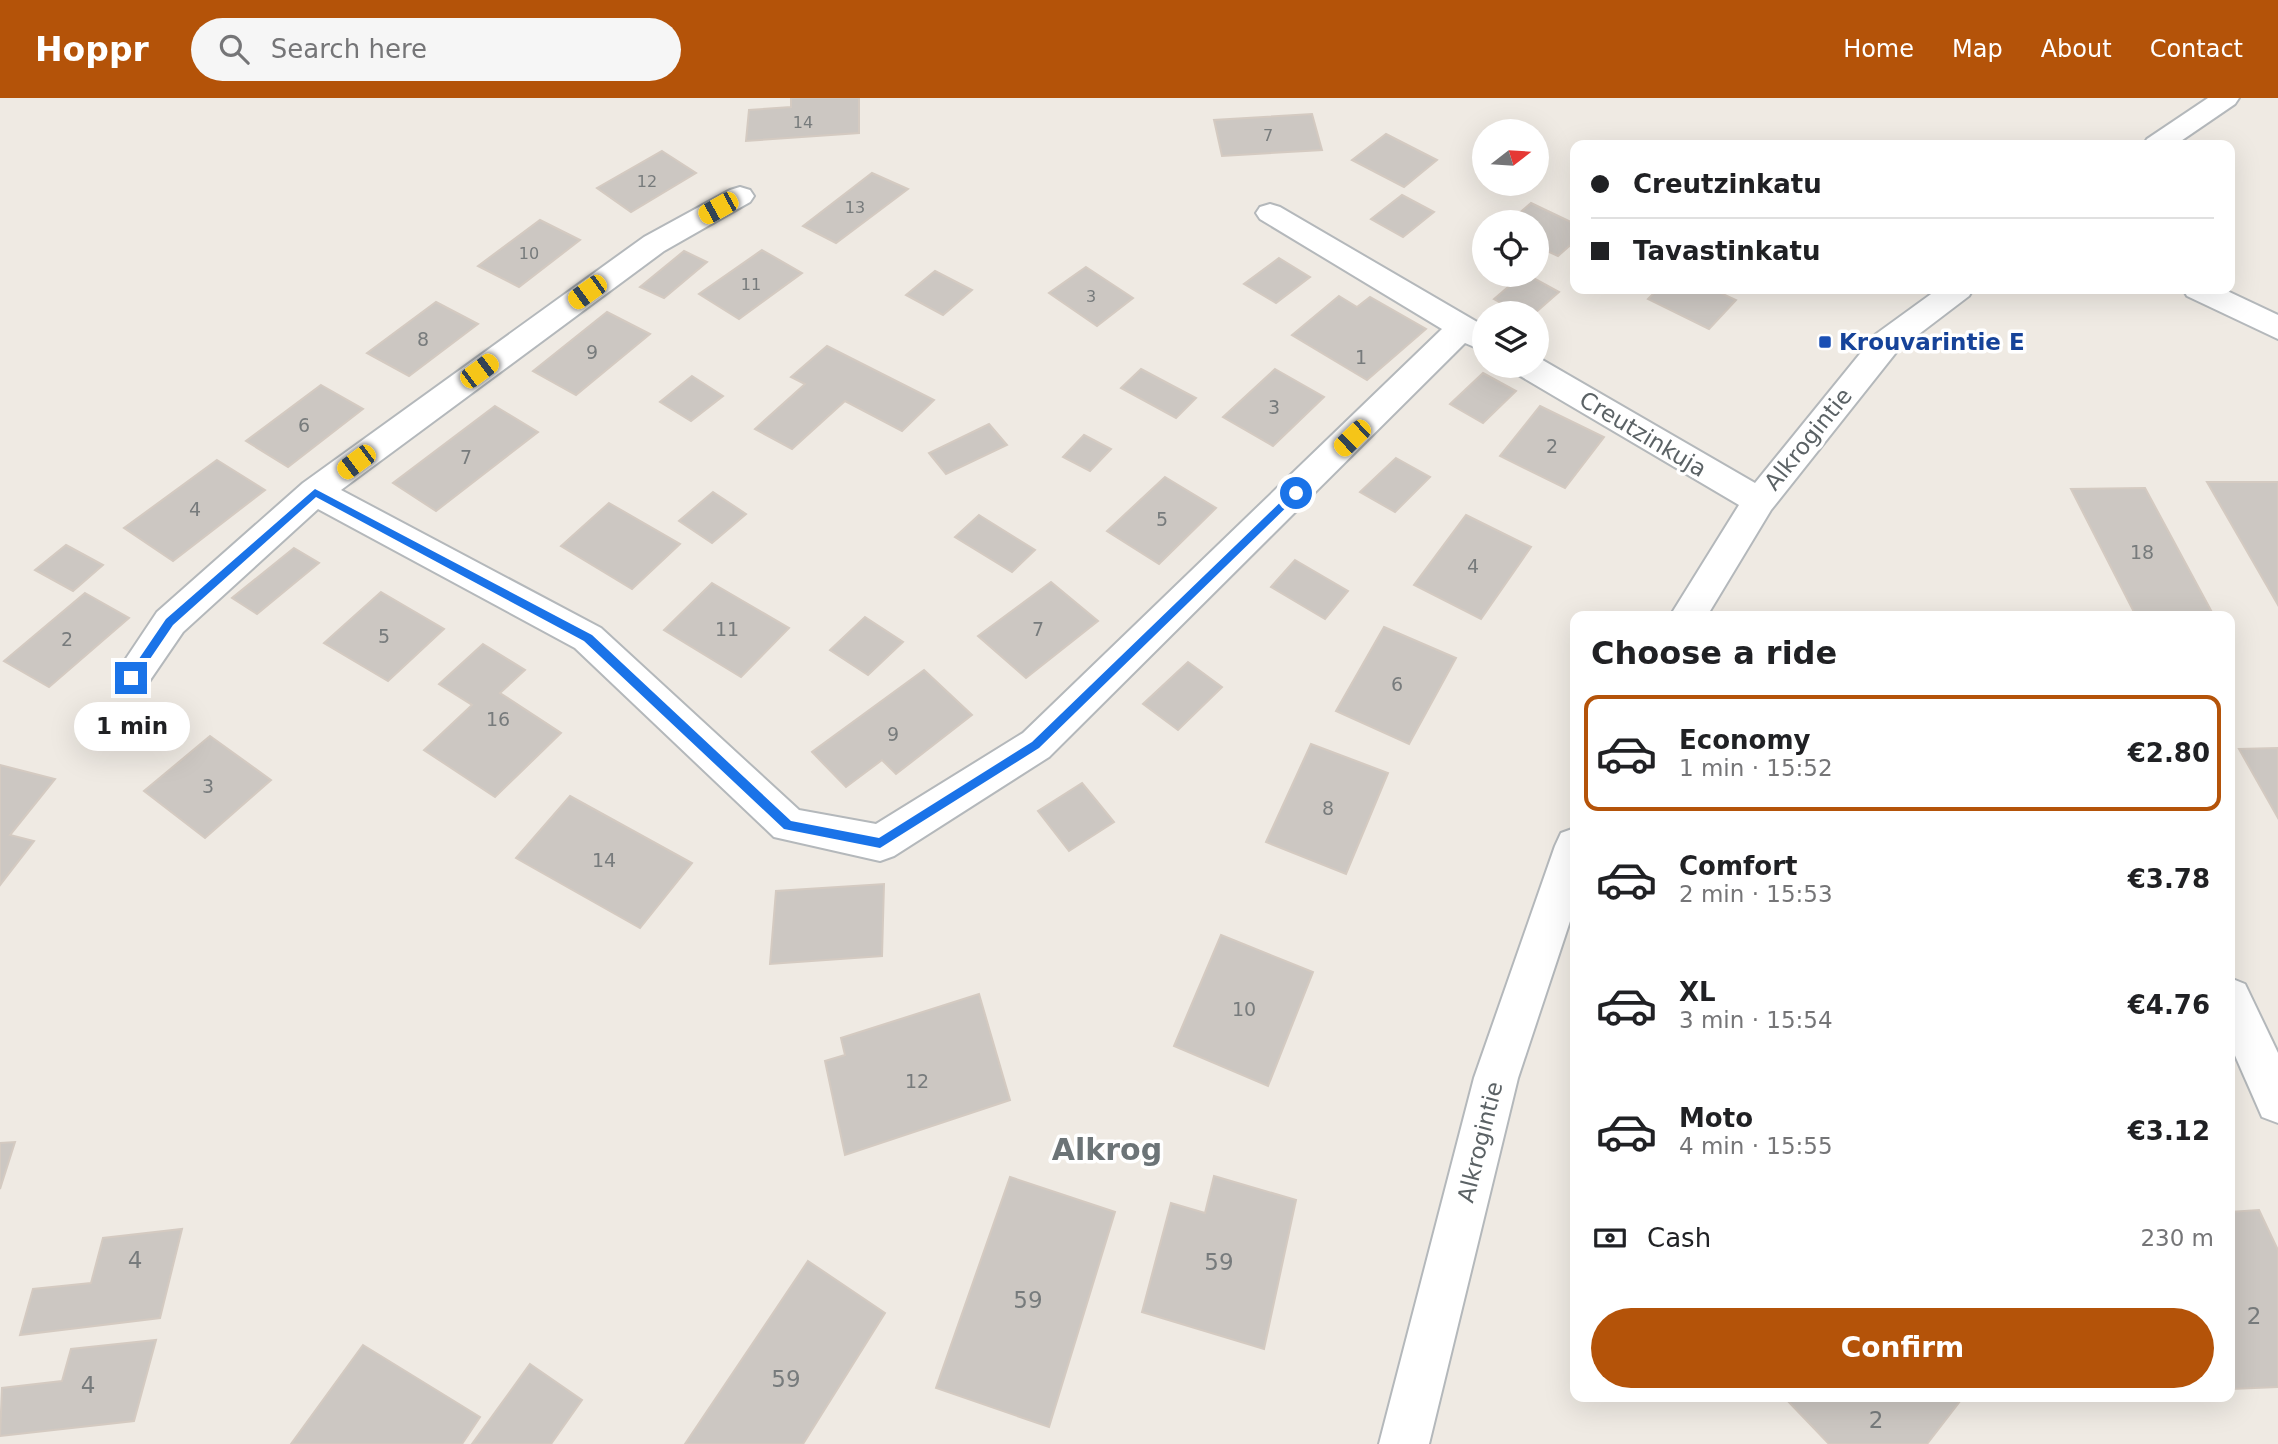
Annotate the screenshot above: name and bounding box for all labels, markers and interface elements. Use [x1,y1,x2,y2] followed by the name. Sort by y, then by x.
[191,18,681,81] search box
[35,30,149,69] text: Hoppr
[215,30,253,68] icon: search
[271,34,427,64] text: Search here
[1843,35,1914,63] text: Home
[1952,35,2003,63] text: Map
[2041,35,2112,63] text: About
[2150,35,2243,63] text: Contact
[793,113,813,132] house number: 14
[1472,119,1549,196] north arrow
[1472,119,1549,378] map controls
[1263,126,1273,145] house number: 7
[1633,169,1822,199] text: Creutzinkatu
[637,172,657,191] house number: 12
[695,189,742,227] car
[845,198,865,217] house number: 13
[1472,210,1549,287] button: locate
[1633,236,1821,266] text: Tavastinkatu
[519,244,539,263] house number: 10
[564,271,611,313] car
[741,275,761,294] house number: 11
[1086,287,1096,306] house number: 3
[1472,301,1549,378] button: layers
[417,328,429,350] house number: 8
[1839,329,2025,355] place label: Krouvarintie E
[1817,334,1833,350] marker: Krouvarintie E
[586,341,598,363] house number: 9
[1355,346,1367,368] house number: 1
[456,350,503,392] car
[1759,383,1857,495] street label: Alkrogintie
[1575,386,1711,482] street label: Creutzinkuja
[1268,396,1280,418] house number: 3
[298,414,310,436] house number: 6
[1330,416,1375,460] car
[1546,435,1558,457] house number: 2
[333,441,380,483] car
[460,446,472,468] house number: 7
[1280,477,1312,509] route start
[189,498,201,520] house number: 4
[1156,508,1168,530] house number: 5
[2130,541,2154,563] house number: 18
[1467,555,1479,577] house number: 4
[715,618,739,640] house number: 11
[1032,618,1044,640] house number: 7
[378,625,390,647] house number: 5
[61,628,73,650] house number: 2
[1591,634,1837,672] text: Choose a ride
[115,662,147,694] route end
[1391,673,1403,695] house number: 6
[73,702,189,752] callout: 1 min
[486,708,510,730] house number: 16
[96,713,168,739] text: 1 min
[1595,722,1658,785] icon: car
[887,723,899,745] house number: 9
[1679,725,1810,755] text: Economy
[2128,738,2210,768] text: €2.80
[1679,755,1833,781] text: 1 min · 15:52
[202,775,214,797] house number: 3
[1322,797,1334,819] house number: 8
[1595,848,1658,911] icon: car
[592,849,616,871] house number: 14
[1679,851,1797,881] text: Comfort
[2128,864,2210,894] text: €3.78
[1679,881,1833,907] text: 2 min · 15:53
[1595,974,1658,1037] icon: car
[1679,977,1716,1007] text: XL
[2128,990,2210,1020] text: €4.76
[1232,998,1256,1020] house number: 10
[1679,1007,1833,1033] text: 3 min · 15:54
[905,1070,929,1092] house number: 12
[1452,1079,1508,1205] street label: Alkrogintie
[1595,1100,1658,1163] icon: car
[1679,1103,1753,1133] text: Moto
[2128,1116,2210,1146] text: €3.12
[1052,1132,1162,1167] district label: Alkrog
[1679,1133,1833,1159] text: 4 min · 15:55
[1591,1219,1629,1257] icon: cash
[1647,1223,1711,1253] text: Cash
[2140,1225,2214,1251] text: 230 m
[128,1247,142,1273] house number: 4
[1204,1249,1234,1275] house number: 59
[1013,1287,1043,1313] house number: 59
[2247,1303,2261,1329] house number: 2
[1591,1308,2214,1388] button: Confirm
[771,1366,801,1392] house number: 59
[81,1372,95,1398] house number: 4
[1869,1407,1883,1433] house number: 2

